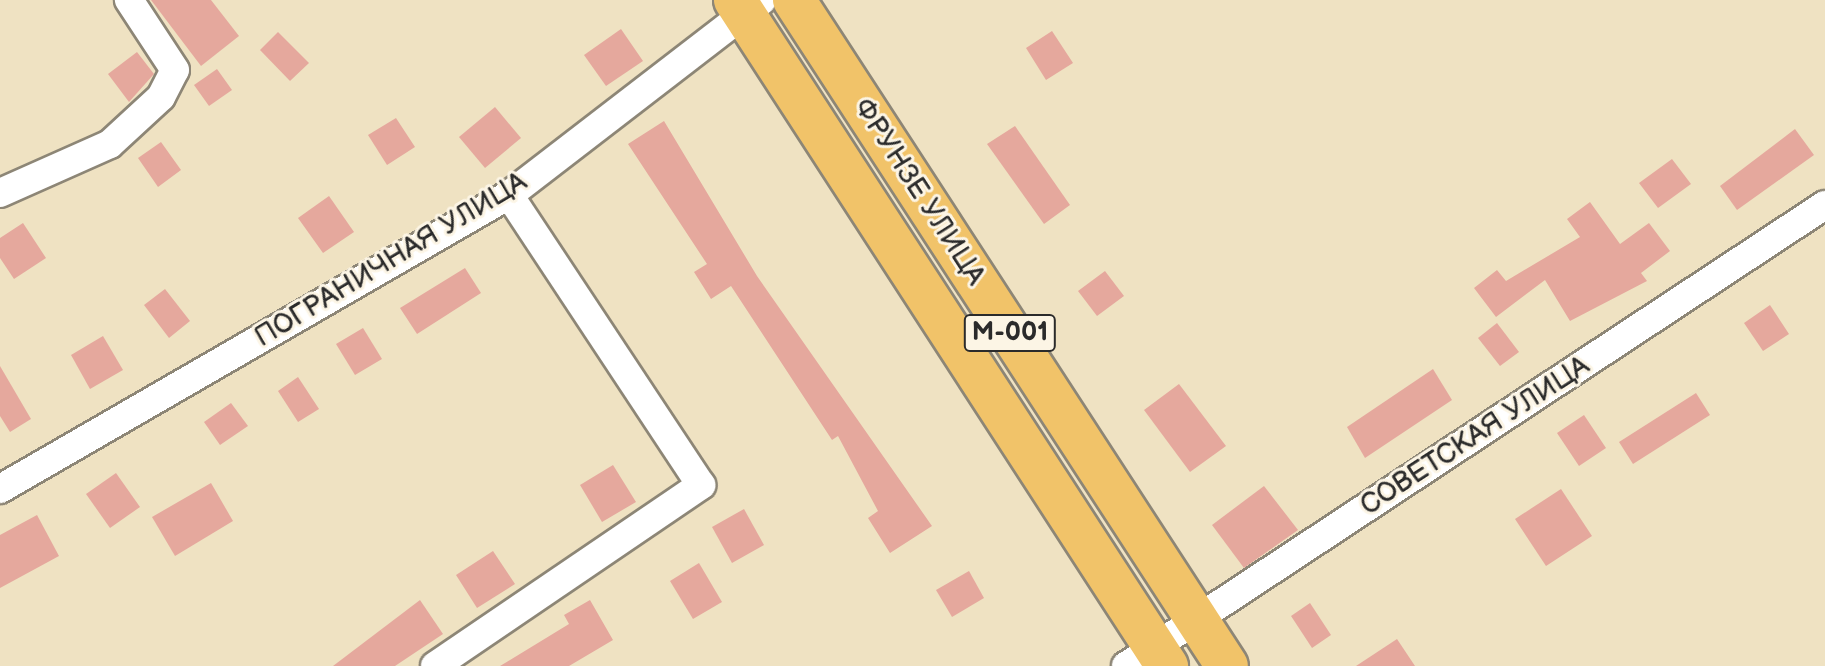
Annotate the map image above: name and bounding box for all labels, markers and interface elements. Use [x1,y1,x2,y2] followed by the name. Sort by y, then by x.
[846,92,992,292] street label: ФРУНЗЕ УЛИЦА
[249,165,533,355] street label: ПОГРАНИЧНАЯ УЛИЦА
[962,311,1058,355] road number: M-001
[1354,349,1596,523] street label: СОВЕТСКАЯ УЛИЦА

